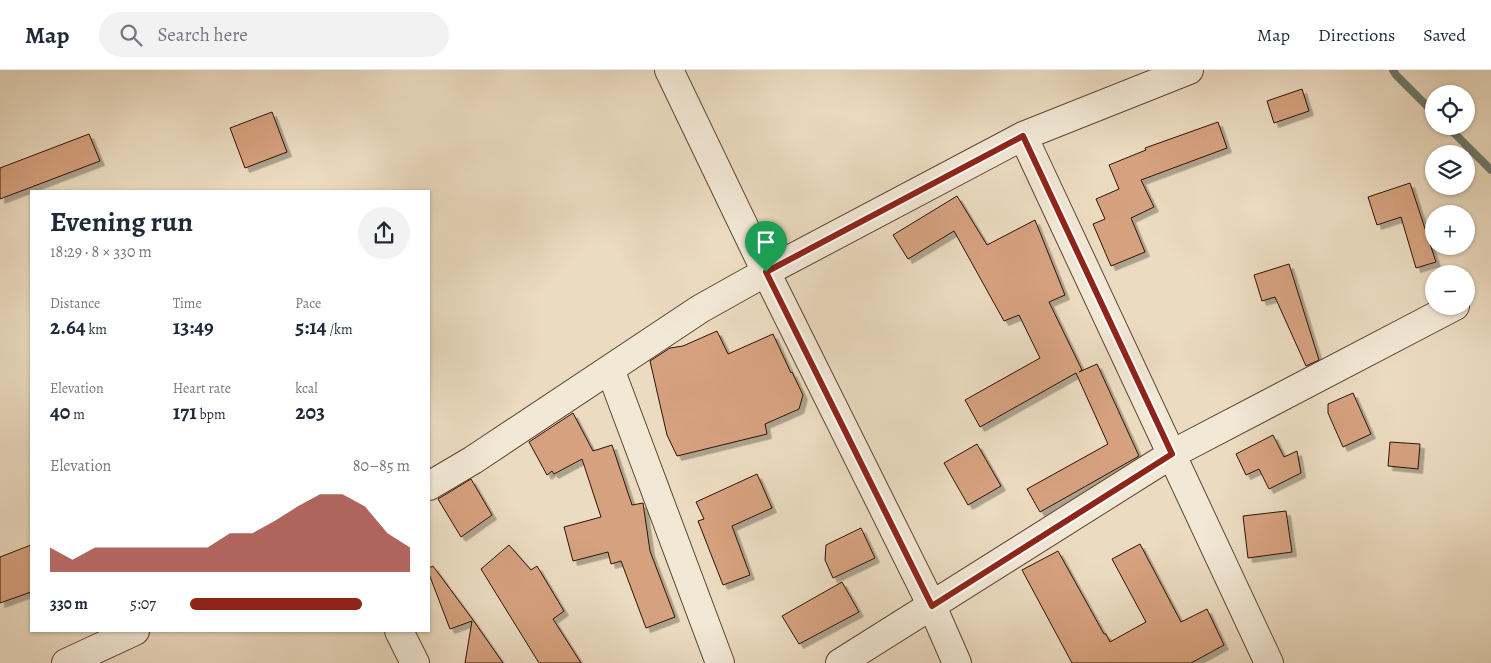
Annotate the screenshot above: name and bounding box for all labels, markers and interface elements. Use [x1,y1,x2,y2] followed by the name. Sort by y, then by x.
[99,12,449,57] search box
[25,19,69,51] text: Map
[117,21,145,49] icon: search
[157,22,248,48] text: Search here
[1257,23,1290,47] text: Map
[1318,23,1395,47] text: Directions
[1423,23,1466,47] text: Saved
[1425,85,1475,315] map controls
[1425,85,1475,135] button: locate
[1425,145,1475,195] button: layers
[50,203,193,241] text: Evening run
[1425,205,1475,255] button: +
[358,207,410,259] button: share
[745,221,787,272] pin
[752,228,780,256] icon: arrive
[50,241,152,263] text: 18:29 · 8 × 330 m
[1425,265,1475,315] button: −
[50,294,100,313] text: Distance
[173,294,202,313] text: Time
[295,294,321,313] text: Pace
[50,313,86,341] text: 2.64
[173,313,214,341] text: 13:49
[295,313,327,341] text: 5:14
[86,320,107,339] text: km
[327,320,353,339] text: /km
[50,379,104,398] text: Elevation
[173,379,231,398] text: Heart rate
[295,379,318,398] text: kcal
[50,398,70,426] text: 40
[173,398,197,426] text: 171
[295,398,325,426] text: 203
[70,405,85,424] text: m
[197,405,226,424] text: bpm
[50,455,111,477] text: Elevation
[353,455,410,477] text: 80–85 m
[50,593,88,615] text: 330 m
[130,593,156,615] text: 5:07

